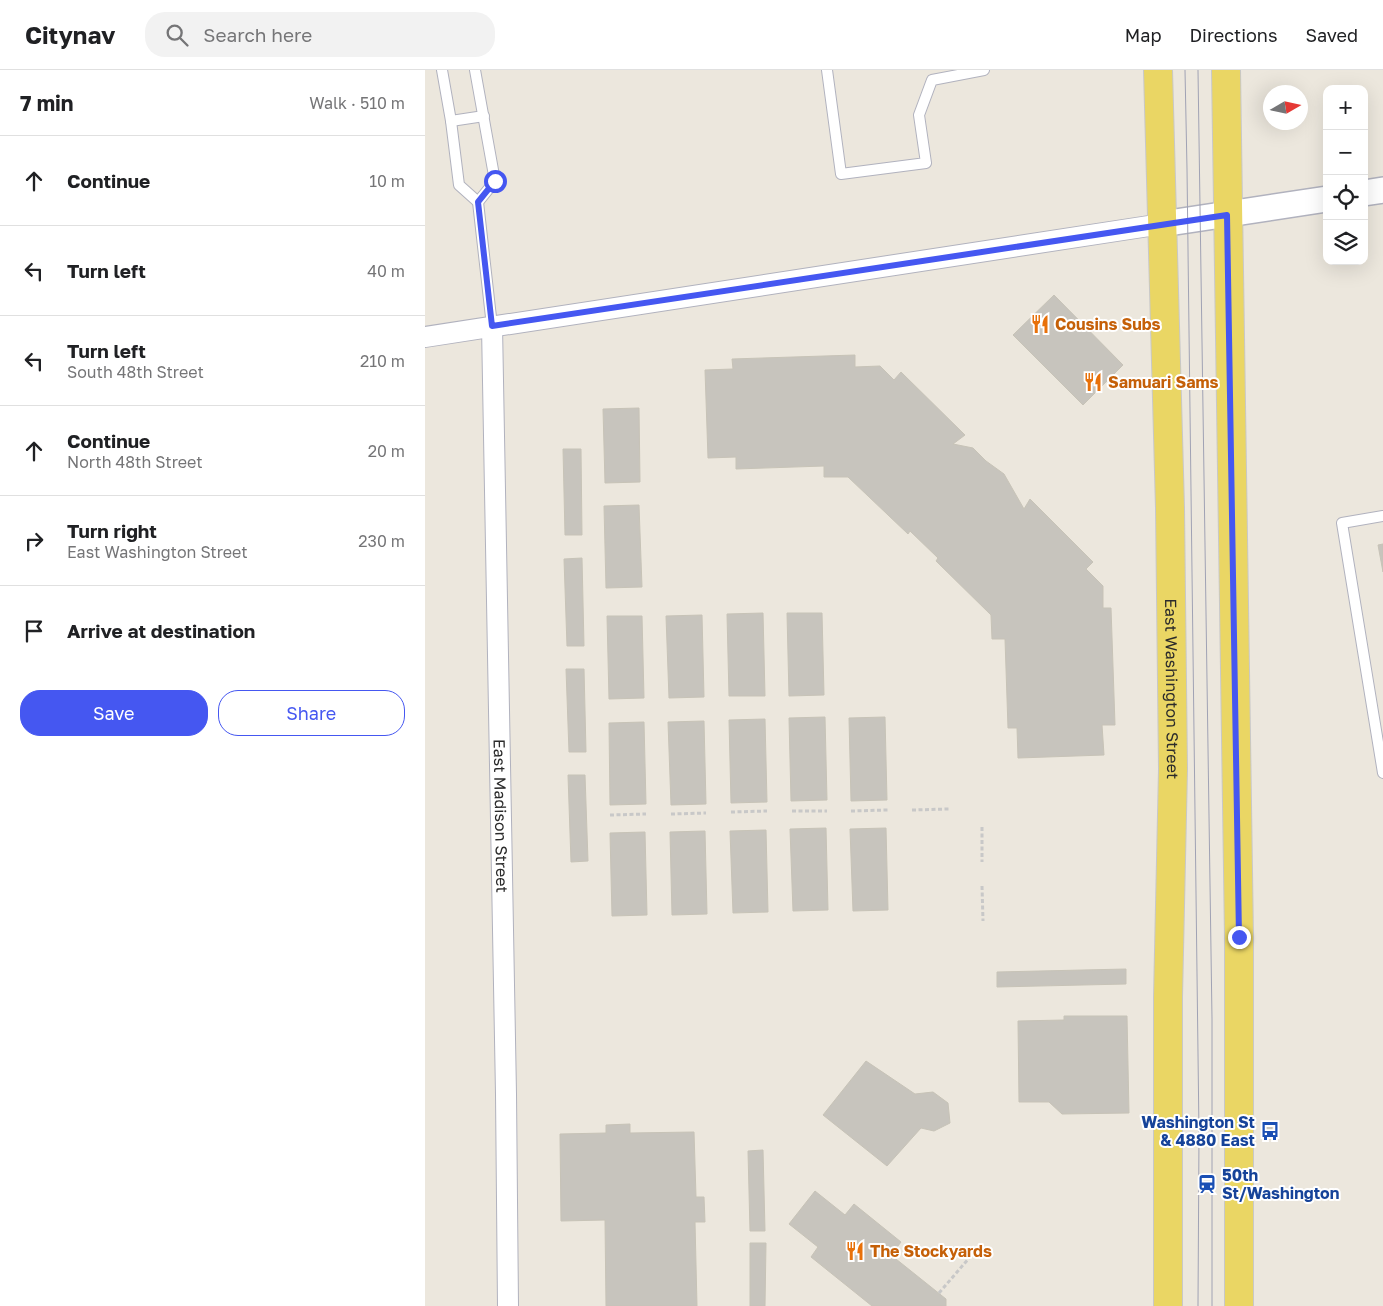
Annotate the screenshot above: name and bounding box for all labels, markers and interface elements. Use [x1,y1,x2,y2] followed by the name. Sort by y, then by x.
[145,12,495,57] search box
[25,20,115,49] text: Citynav
[163,21,191,49] icon: search
[203,23,312,46] text: Search here
[1125,24,1161,46] text: Map
[1189,24,1277,46] text: Directions
[1305,24,1358,46] text: Saved
[1263,85,1308,130] north arrow
[1323,85,1368,265] map controls
[1323,85,1368,130] button: +
[20,90,74,116] text: 7 min
[309,93,405,113] text: Walk · 510 m
[1323,130,1368,175] button: −
[20,167,48,195] icon: ahead
[67,169,150,192] text: Continue
[484,170,507,193] route start
[369,171,405,191] text: 10 m
[1323,175,1368,220] button: locate
[1323,220,1368,265] button: layers
[20,257,48,285] icon: left
[67,259,146,282] text: Turn left
[367,261,405,281] text: 40 m
[1029,313,1051,335] restaurant icon: Cousins Subs
[1055,314,1161,334] place label: Cousins Subs
[67,339,146,362] text: Turn left
[20,347,48,375] icon: left
[360,351,405,371] text: 210 m
[67,362,204,382] text: South 48th Street
[1082,371,1104,393] restaurant icon: Samuari Sams
[1108,372,1218,392] place label: Samuari Sams
[67,429,150,452] text: Continue
[20,437,48,465] icon: ahead
[368,441,405,461] text: 20 m
[67,452,203,472] text: North 48th Street
[67,519,157,542] text: Turn right
[20,527,48,555] icon: right
[358,531,405,551] text: 230 m
[67,542,248,562] text: East Washington Street
[1161,598,1183,779] street label: East Washington Street
[20,617,48,645] icon: arrive
[67,619,255,642] text: Arrive at destination
[20,690,208,736] button: Save
[218,690,405,736] button: Share
[490,739,512,893] street label: East Madison Street
[1228,926,1251,949] route end
[1141,1112,1255,1150] place label: Washington St & 4880 East
[1259,1120,1281,1142] bus stop icon: Washington St & 4880 East
[1222,1165,1339,1203] place label: 50th St/Washington
[1196,1173,1218,1195] station icon: 50th St/Washington
[844,1240,866,1262] restaurant icon: The Stockyards
[870,1241,992,1261] place label: The Stockyards

